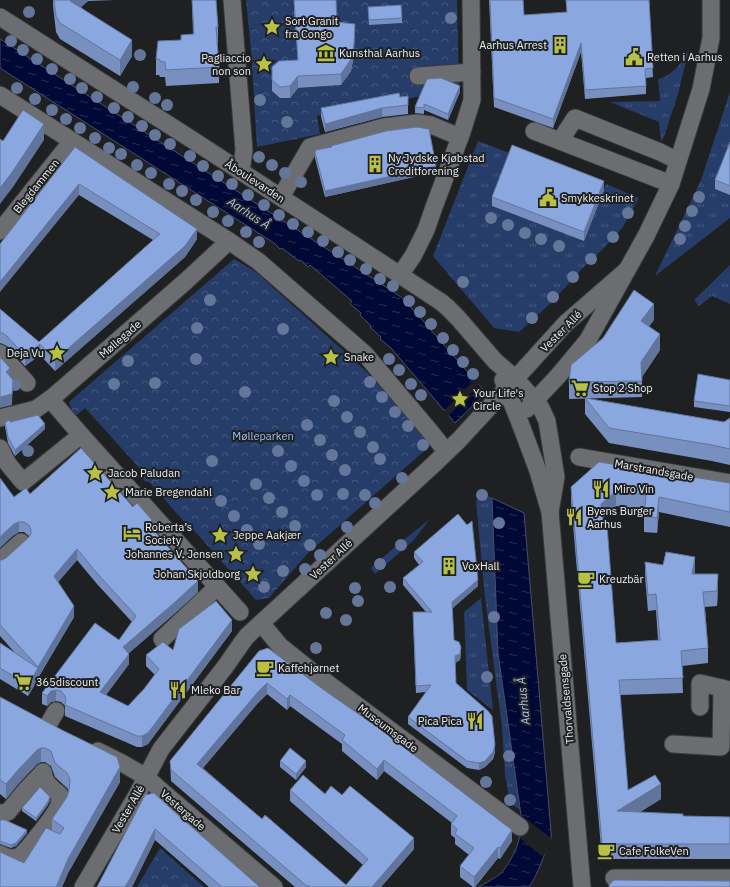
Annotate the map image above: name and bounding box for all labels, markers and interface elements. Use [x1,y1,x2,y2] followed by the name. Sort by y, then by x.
[285,14,339,41] place label: Sort Granit fra Congo
[262,17,282,37] place icon: Sort Granit fra Congo
[550,35,570,55] building icon: Aarhus Arrest
[479,38,547,52] place label: Aarhus Arrest
[316,43,336,63] museum icon: Kunsthal Aarhus
[339,46,420,60] place label: Kunsthal Aarhus
[624,47,644,67] public building icon: Retten i Aarhus
[647,50,723,64] place label: Retten i Aarhus
[201,51,251,78] place label: Pagliaccio non son
[254,54,274,74] place icon: Pagliaccio non son
[388,151,485,178] place label: Ny Jydske Kjøbstad Creditforening
[365,154,385,174] building icon: Ny Jydske Kjøbstad Creditforening
[10,156,62,216] street label: Blegdammen
[222,156,288,206] street label: Åboulevarden
[538,188,558,208] public building icon: Smykkeskrinet
[561,191,634,205] place label: Smykkeskrinet
[224,193,273,232] water label: Aarhus Å
[537,307,585,355] street label: Vester Allé
[96,317,144,361] street label: Møllegade
[47,343,67,363] place icon: Deja Vu
[7,346,44,360] place label: Deja Vu
[321,347,341,367] place icon: Snake
[344,350,374,364] place label: Snake
[570,378,590,398] supermarket icon: Stop 2 Shop
[593,381,653,395] place label: Stop 2 Shop
[473,386,524,413] place label: Your Life's Circle
[450,389,470,409] place icon: Your Life's Circle
[232,429,294,443] park label: Mølleparken
[613,456,695,484] street label: Marstrandsgade
[85,463,105,483] place icon: Jacob Paludan
[108,466,180,480] place label: Jacob Paludan
[591,479,611,499] restaurant icon: Miro Vin
[102,482,122,502] place icon: Marie Bregendahl
[614,482,654,496] place label: Miro Vin
[125,485,212,499] place label: Marie Bregendahl
[587,504,653,531] place label: Byens Burger Aarhus
[564,507,584,527] restaurant icon: Byens Burger Aarhus
[145,520,192,547] place label: Roberta’s Society
[122,523,142,543] hotel icon: Roberta’s Society
[210,525,230,545] place icon: Jeppe Aakjær
[233,528,301,542] place label: Jeppe Aakjær
[307,536,355,582] street label: Vester Allé
[226,544,246,564] place icon: Johannes V. Jensen
[125,547,223,561] place label: Johannes V. Jensen
[439,556,459,576] building icon: VoxHall
[462,559,500,573] place label: VoxHall
[243,564,263,584] place icon: Johan Skjoldborg
[155,567,240,581] place label: Johan Skjoldborg
[576,569,596,589] cafe icon: Kreuzbär
[599,572,644,586] place label: Kreuzbär
[555,653,577,745] street label: Thorvaldsensgade
[255,658,275,678] cafe icon: Kaffehjørnet
[278,661,339,675] place label: Kaffehjørnet
[13,672,33,692] supermarket icon: 365discount
[36,675,98,689] place label: 365discount
[513,676,533,727] water label: Aarhus Å
[168,680,188,700] restaurant icon: Mleko Bar
[191,683,240,697] place label: Mleko Bar
[355,701,421,755] street label: Museumsgade
[465,711,485,731] restaurant icon: Pica Pica
[418,714,462,728] place label: Pica Pica
[109,782,147,836] street label: Vester Allé
[157,787,209,833] street label: Vestergade
[596,841,616,861] cafe icon: Cafe FolkeVen
[619,844,689,858] place label: Cafe FolkeVen

